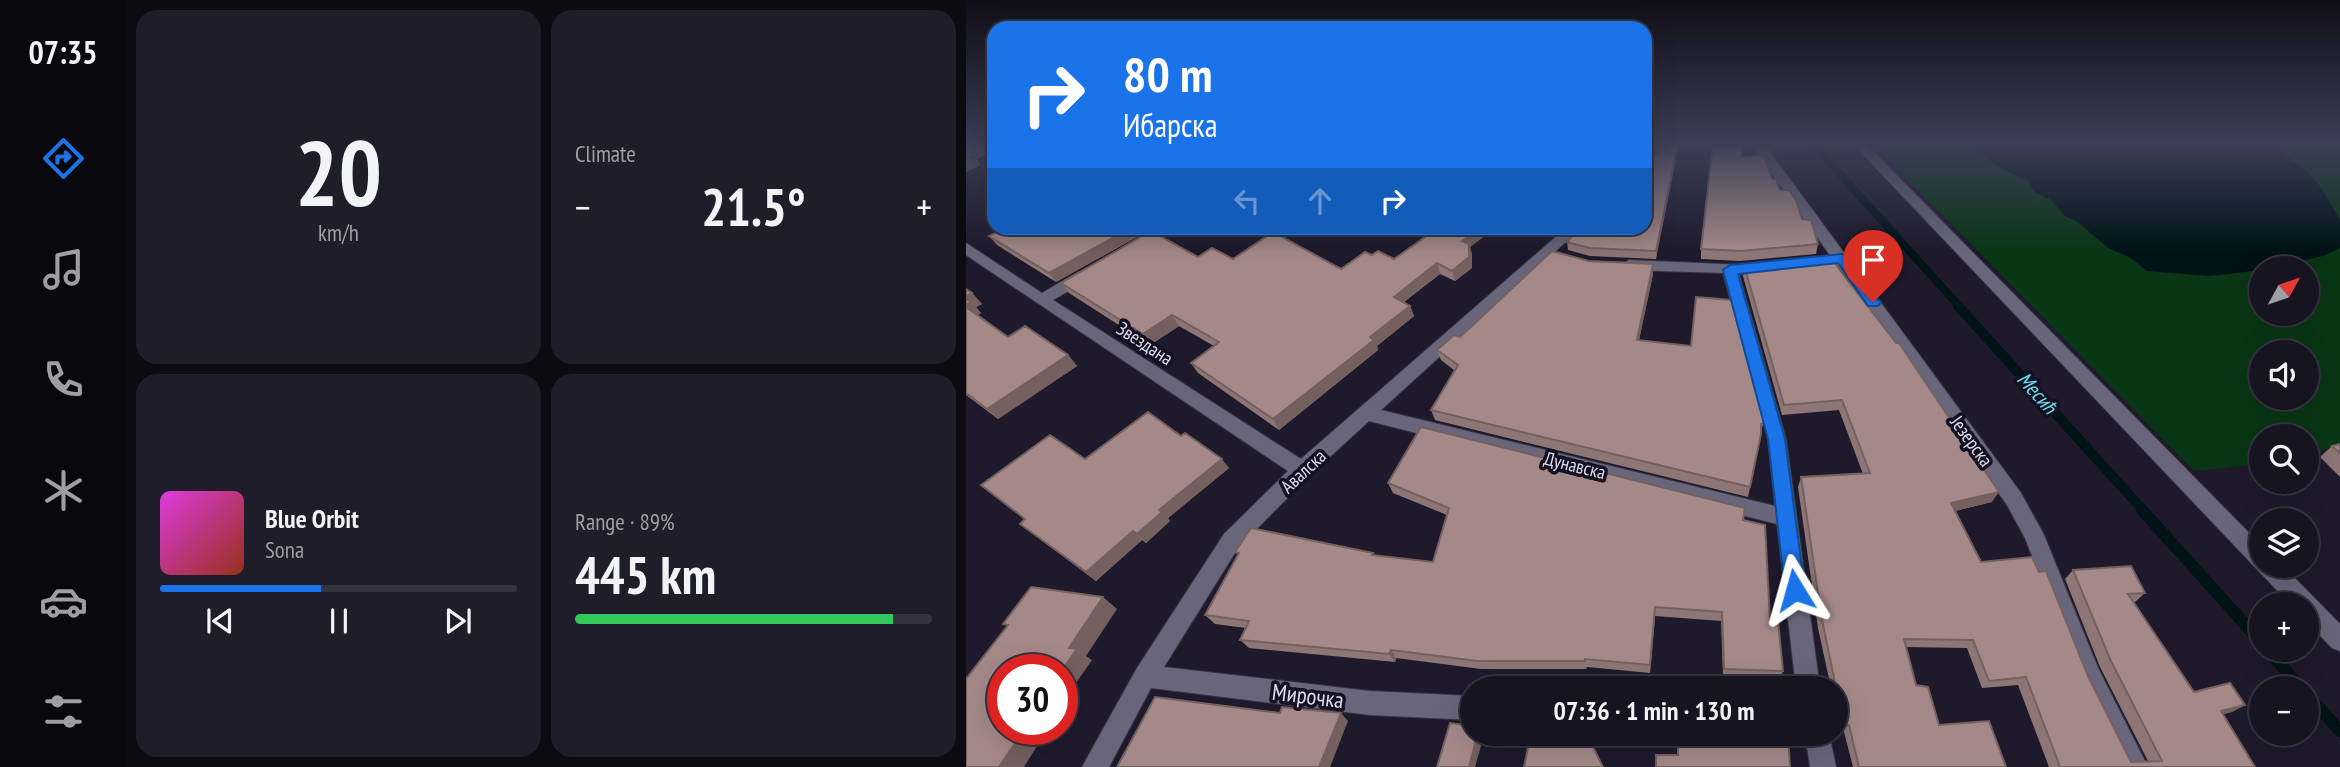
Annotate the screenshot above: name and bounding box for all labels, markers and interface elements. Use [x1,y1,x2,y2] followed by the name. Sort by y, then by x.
[28,31,98,73] text: 07:35
[1123,42,1212,106] text: 80 m
[1008,49,1099,140] icon: right
[1123,104,1218,146] text: Ибарска
[295,113,382,231] text: 20
[39,134,88,183] icon: directions
[575,139,636,168] text: Climate
[701,173,806,240] text: 21.5°
[575,182,591,231] text: −
[916,182,932,231] text: +
[1228,182,1266,220] icon: left
[1301,182,1339,220] icon: ahead
[1374,182,1412,220] icon: right
[318,218,359,247] text: km/h
[1843,230,1903,302] pin
[1854,241,1892,279] icon: arrive
[39,245,88,294] icon: music
[2249,256,2319,326] north arrow
[2249,256,2319,746] map controls
[1112,316,1178,370] street label: Звездана
[2249,340,2319,410] button: sound
[39,355,88,404] icon: phone
[2011,366,2064,420] water label: Месић
[1945,410,1998,471] street label: Језерска
[2249,424,2319,494] button: search
[1275,444,1331,498] street label: Авалска
[1542,446,1608,484] street label: Дунавска
[39,466,88,515] icon: climate
[265,502,359,535] text: Blue Orbit
[575,507,675,536] text: Range · 89%
[2249,508,2319,578] button: layers
[265,535,304,564] text: Sona
[575,541,716,608] text: 445 km
[1758,553,1832,627] position arrow
[39,577,88,626] icon: car
[2249,592,2319,662] button: +
[201,602,239,640] icon: previous
[320,602,358,640] icon: pause
[439,602,477,640] icon: next
[987,654,1078,745] speed limit sign: 30
[2249,676,2319,746] button: −
[1271,677,1346,714] street label: Мирочка
[39,687,88,736] icon: filters
[1554,694,1754,727] text: 07:36 · 1 min · 130 m

